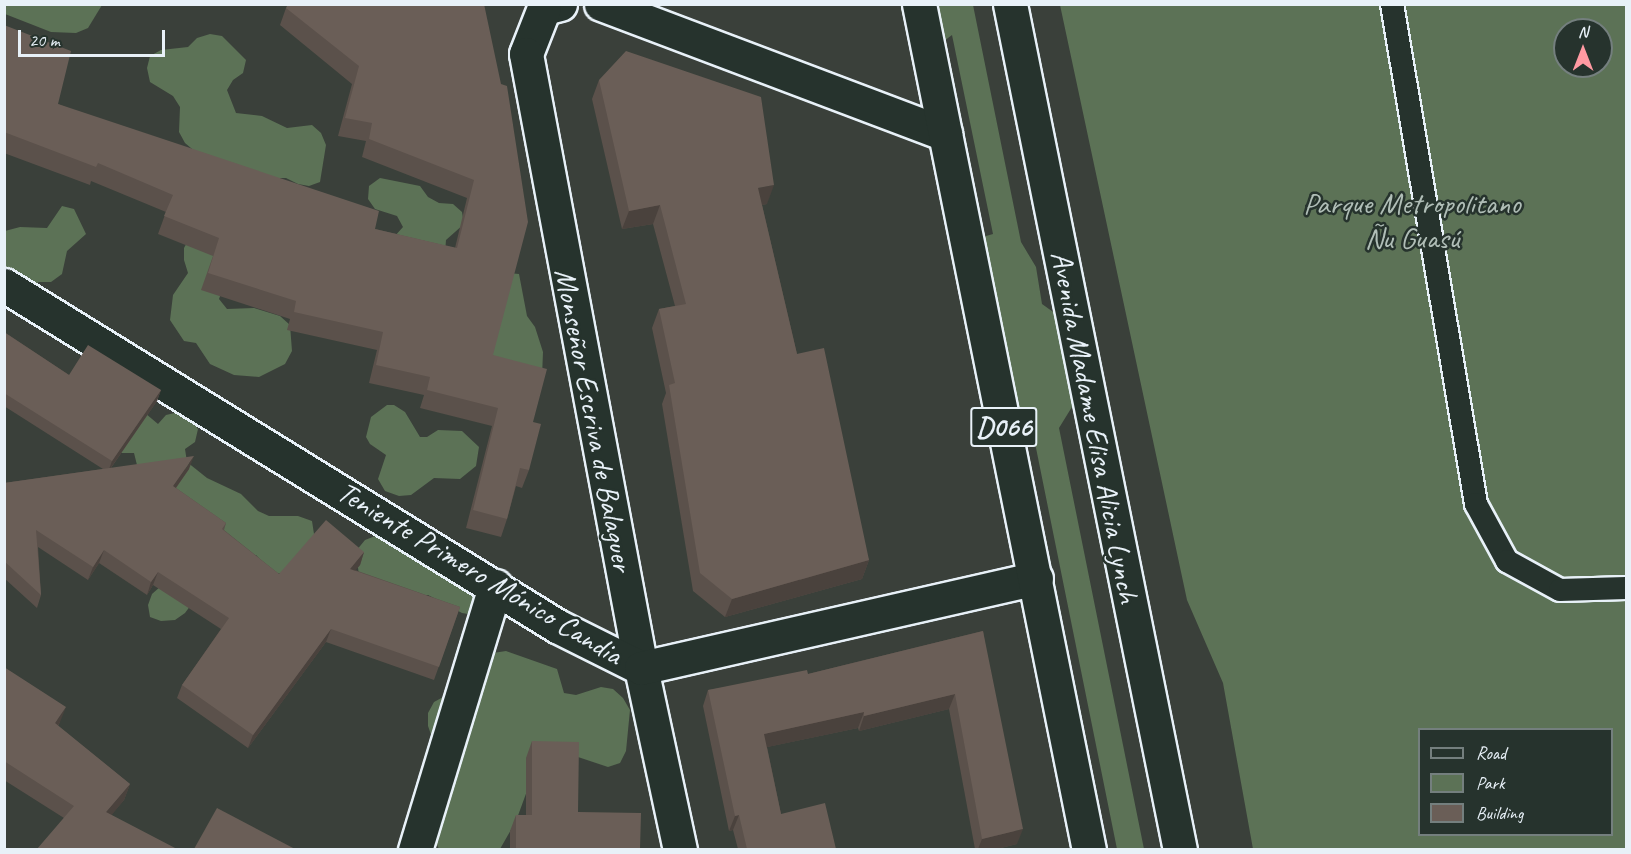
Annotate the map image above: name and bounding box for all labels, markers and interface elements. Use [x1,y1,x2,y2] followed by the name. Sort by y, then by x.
[21,18,168,56] scale bar
[1553,18,1613,78] north arrow
[1578,22,1588,42] text: N
[29,29,60,51] text: 20 m
[1303,185,1521,256] park label: Parque Metropolitano Ñu Guasú
[1043,248,1147,606] street label: Avenida Madame Elisa Alicia Lynch
[547,266,641,574] street label: Monseñor Escriva de Balaguer
[970,402,1038,452] road number: D066
[330,473,630,673] street label: Teniente Primero Mónico Candia
[1418,728,1613,836] legend
[1476,742,1506,764] text: Road
[1476,772,1505,794] text: Park
[1476,802,1523,824] text: Building

